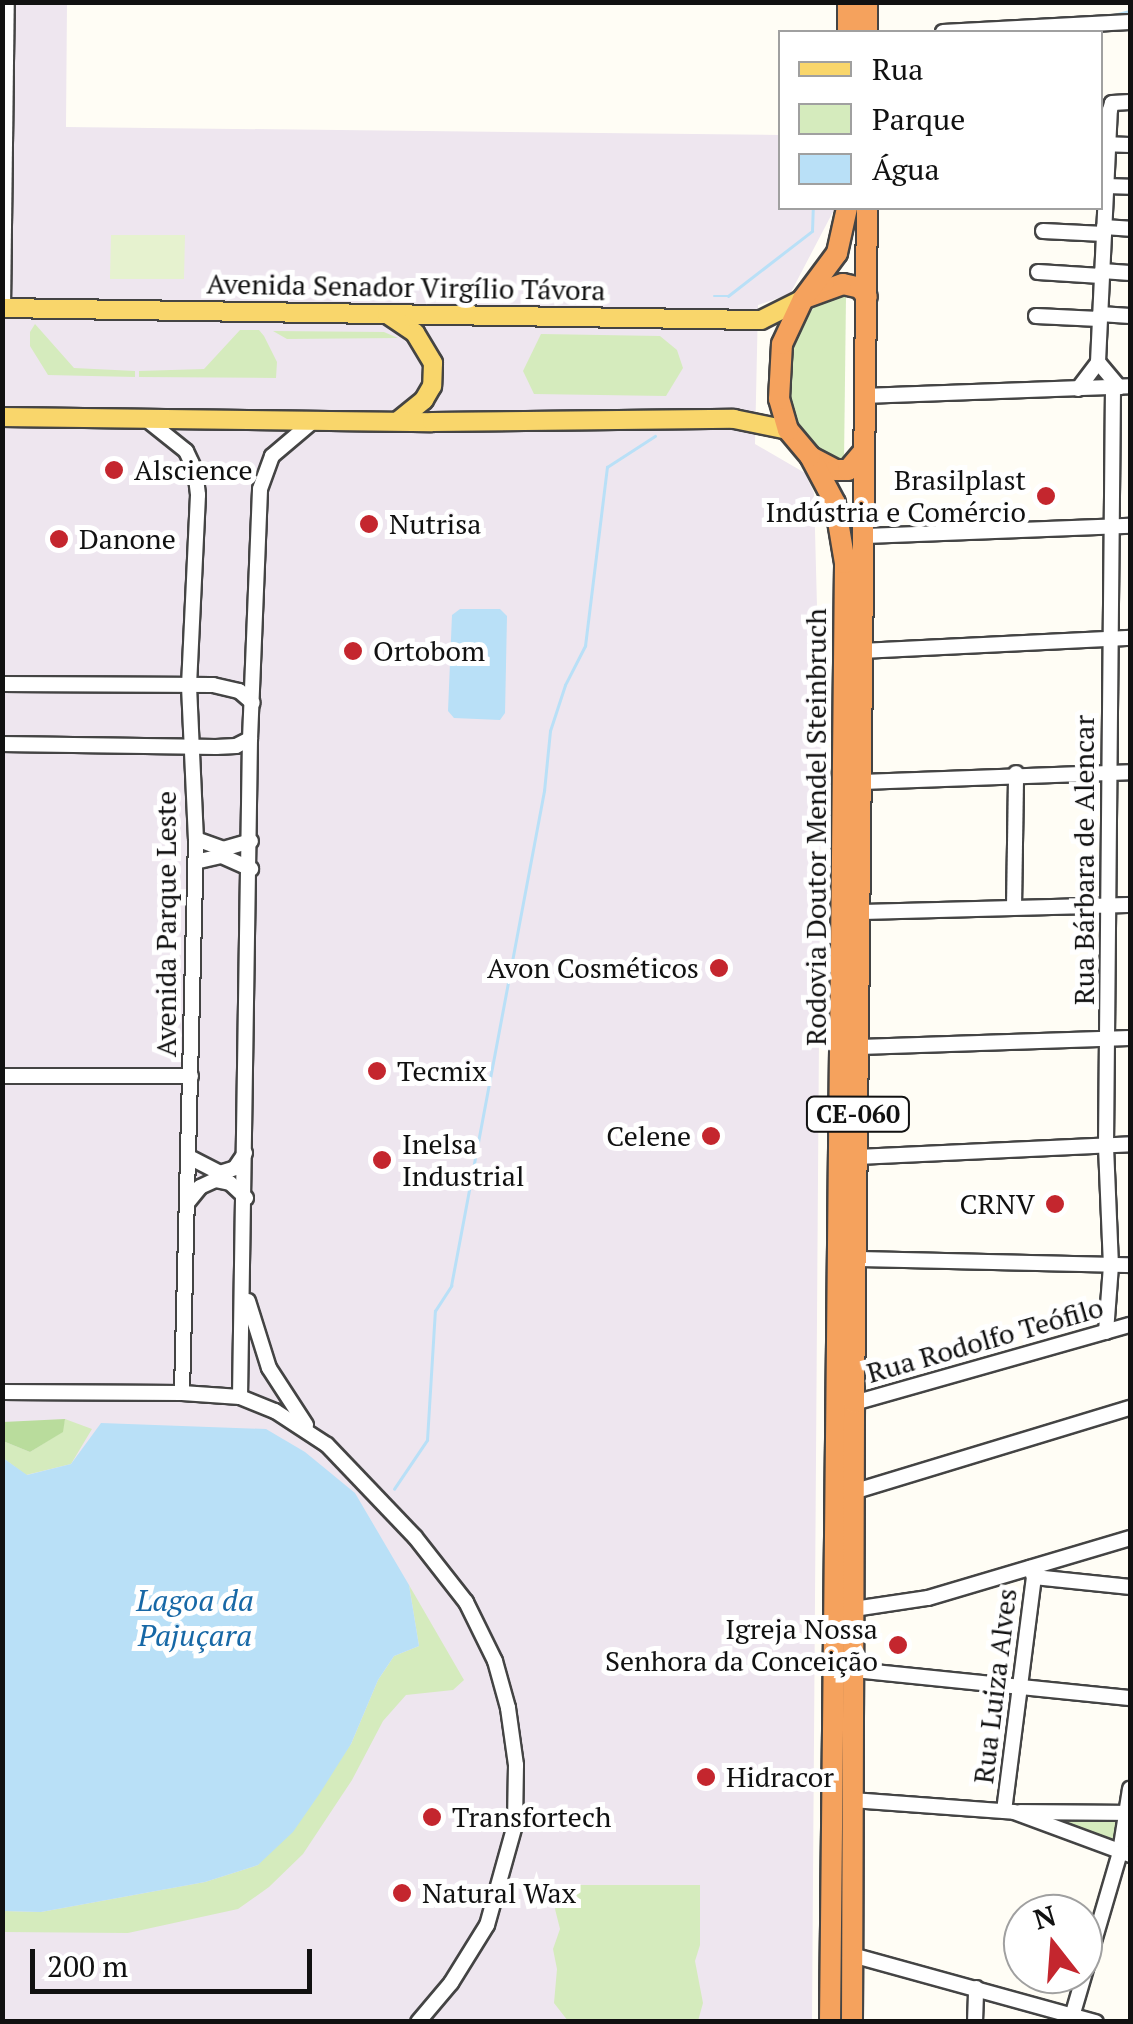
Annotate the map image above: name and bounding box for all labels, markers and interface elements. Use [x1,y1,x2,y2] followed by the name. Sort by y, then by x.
[778,30,1103,210] legend
[872,49,923,89] text: Rua
[872,99,965,139] text: Parque
[872,149,940,189] text: Água
[206,267,606,307] street label: Avenida Senador Virgílio Távora
[134,453,252,487] place label: Alscience
[103,459,125,481] marker: Alscience
[766,463,1026,529] place label: Brasilplast Indústria e Comércio
[1035,485,1057,507] marker: Brasilplast Indústria e Comércio
[389,507,481,541] place label: Nutrisa
[358,513,380,535] marker: Nutrisa
[79,522,176,556] place label: Danone
[48,528,70,550] marker: Danone
[799,608,833,1046] street label: Rodovia Doutor Mendel Steinbruch
[373,634,485,668] place label: Ortobom
[342,640,364,662] marker: Ortobom
[1067,715,1101,1005] street label: Rua Bárbara de Alencar
[149,791,183,1057] street label: Avenida Parque Leste
[487,951,699,985] place label: Avon Cosméticos
[708,957,730,979] marker: Avon Cosméticos
[397,1054,487,1088] place label: Tecmix
[366,1060,388,1082] marker: Tecmix
[806,1094,910,1134] road number: CE-060
[606,1119,691,1153] place label: Celene
[700,1125,722,1147] marker: Celene
[402,1127,524,1193] place label: Inelsa Industrial
[371,1149,393,1171] marker: Inelsa Industrial
[959,1187,1035,1221] place label: CRNV
[1044,1193,1066,1215] marker: CRNV
[863,1290,1107,1390] street label: Rua Rodolfo Teófilo
[136,1582,254,1652] water label: Lagoa da Pajuçara
[966,1586,1024,1786] street label: Rua Luiza Alves
[605,1612,878,1678] place label: Igreja Nossa Senhora da Conceição
[887,1634,909,1656] marker: Igreja Nossa Senhora da Conceição
[726,1760,834,1794] place label: Hidracor
[695,1766,717,1788] marker: Hidracor
[452,1800,611,1834] place label: Transfortech
[421,1806,443,1828] marker: Transfortech
[422,1876,576,1910] place label: Natural Wax
[391,1882,413,1904] marker: Natural Wax
[1003,1894,1103,1994] north arrow
[1029,1896,1060,1938] text: N
[35,1929,318,1991] scale bar
[47,1946,128,1986] text: 200 m

